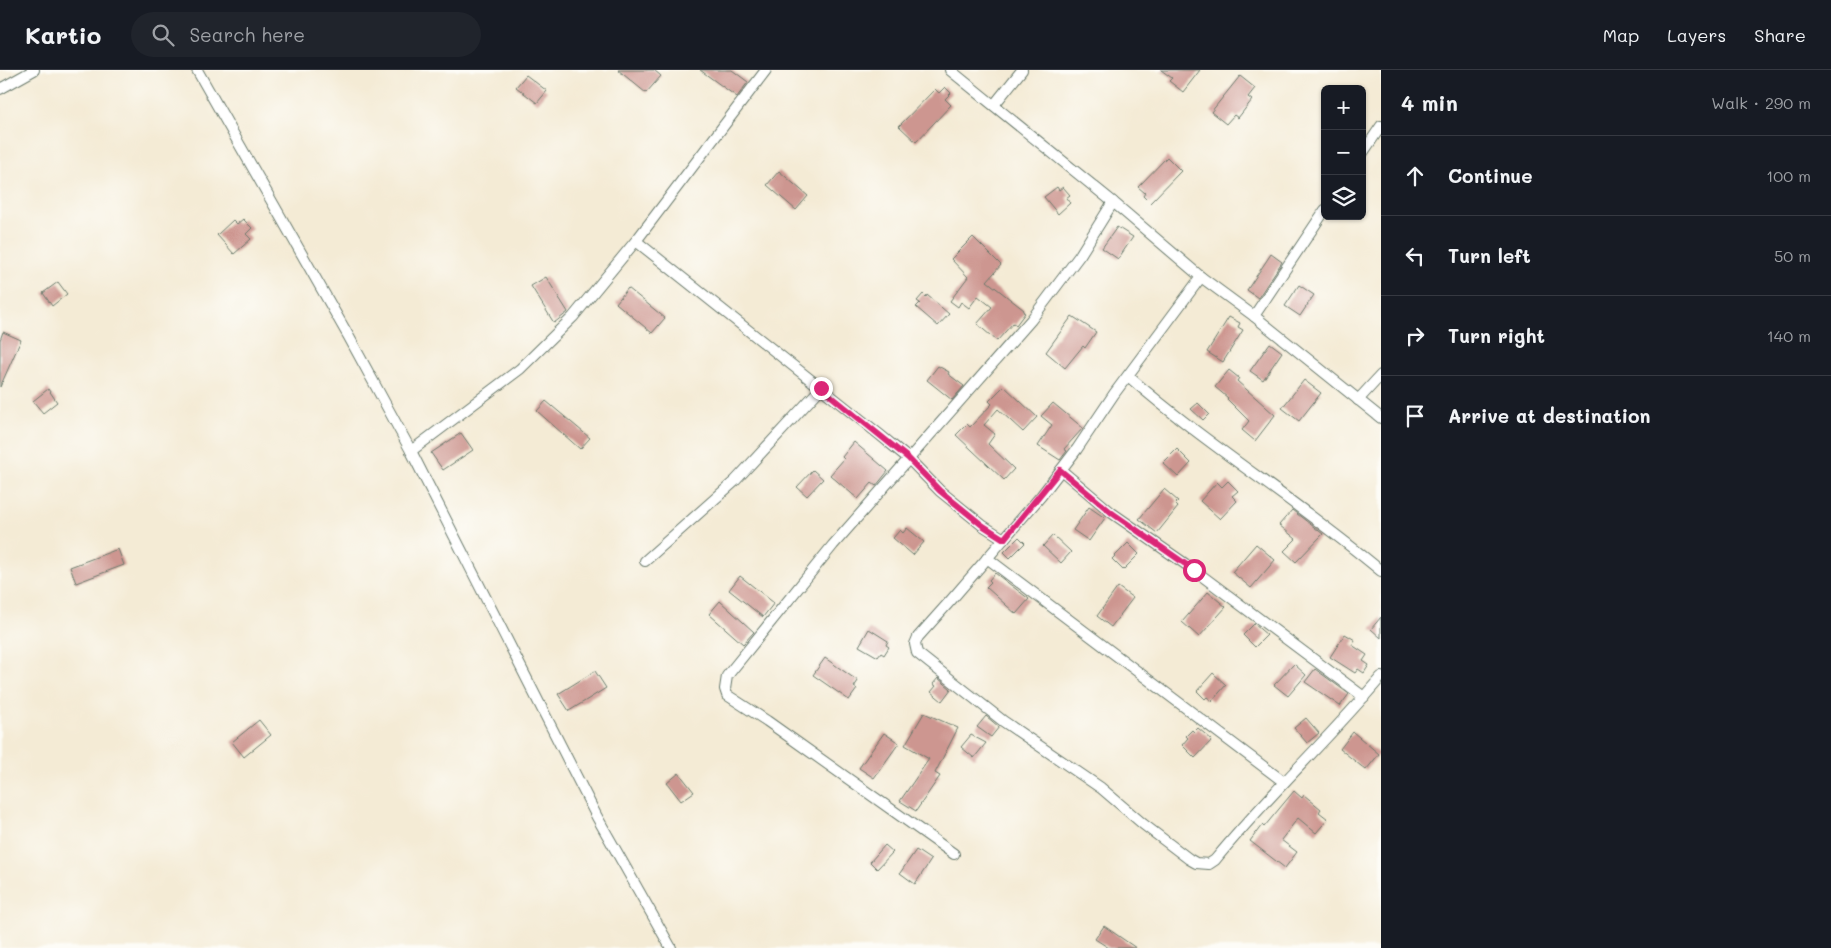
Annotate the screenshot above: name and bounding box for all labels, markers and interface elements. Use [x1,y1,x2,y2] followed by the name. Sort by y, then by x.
[131,12,481,57] search box
[25,19,101,50] text: Kartio
[149,21,177,49] icon: search
[189,22,305,47] text: Search here
[1603,23,1639,47] text: Map
[1667,23,1726,47] text: Layers
[1754,23,1806,47] text: Share
[1321,85,1366,220] map controls
[1321,85,1366,130] button: +
[1401,89,1458,116] text: 4 min
[1711,92,1811,113] text: Walk · 290 m
[1321,130,1366,175] button: −
[1401,162,1429,190] icon: ahead
[1448,163,1533,188] text: Continue
[1766,165,1811,186] text: 100 m
[1321,175,1366,220] button: layers
[1401,242,1429,270] icon: left
[1448,243,1531,268] text: Turn left
[1774,245,1811,266] text: 50 m
[1401,322,1429,350] icon: right
[1448,323,1545,348] text: Turn right
[1767,325,1811,346] text: 140 m
[810,377,833,400] route end
[1401,402,1429,430] icon: arrive
[1448,403,1651,428] text: Arrive at destination
[1183,559,1206,582] route start

